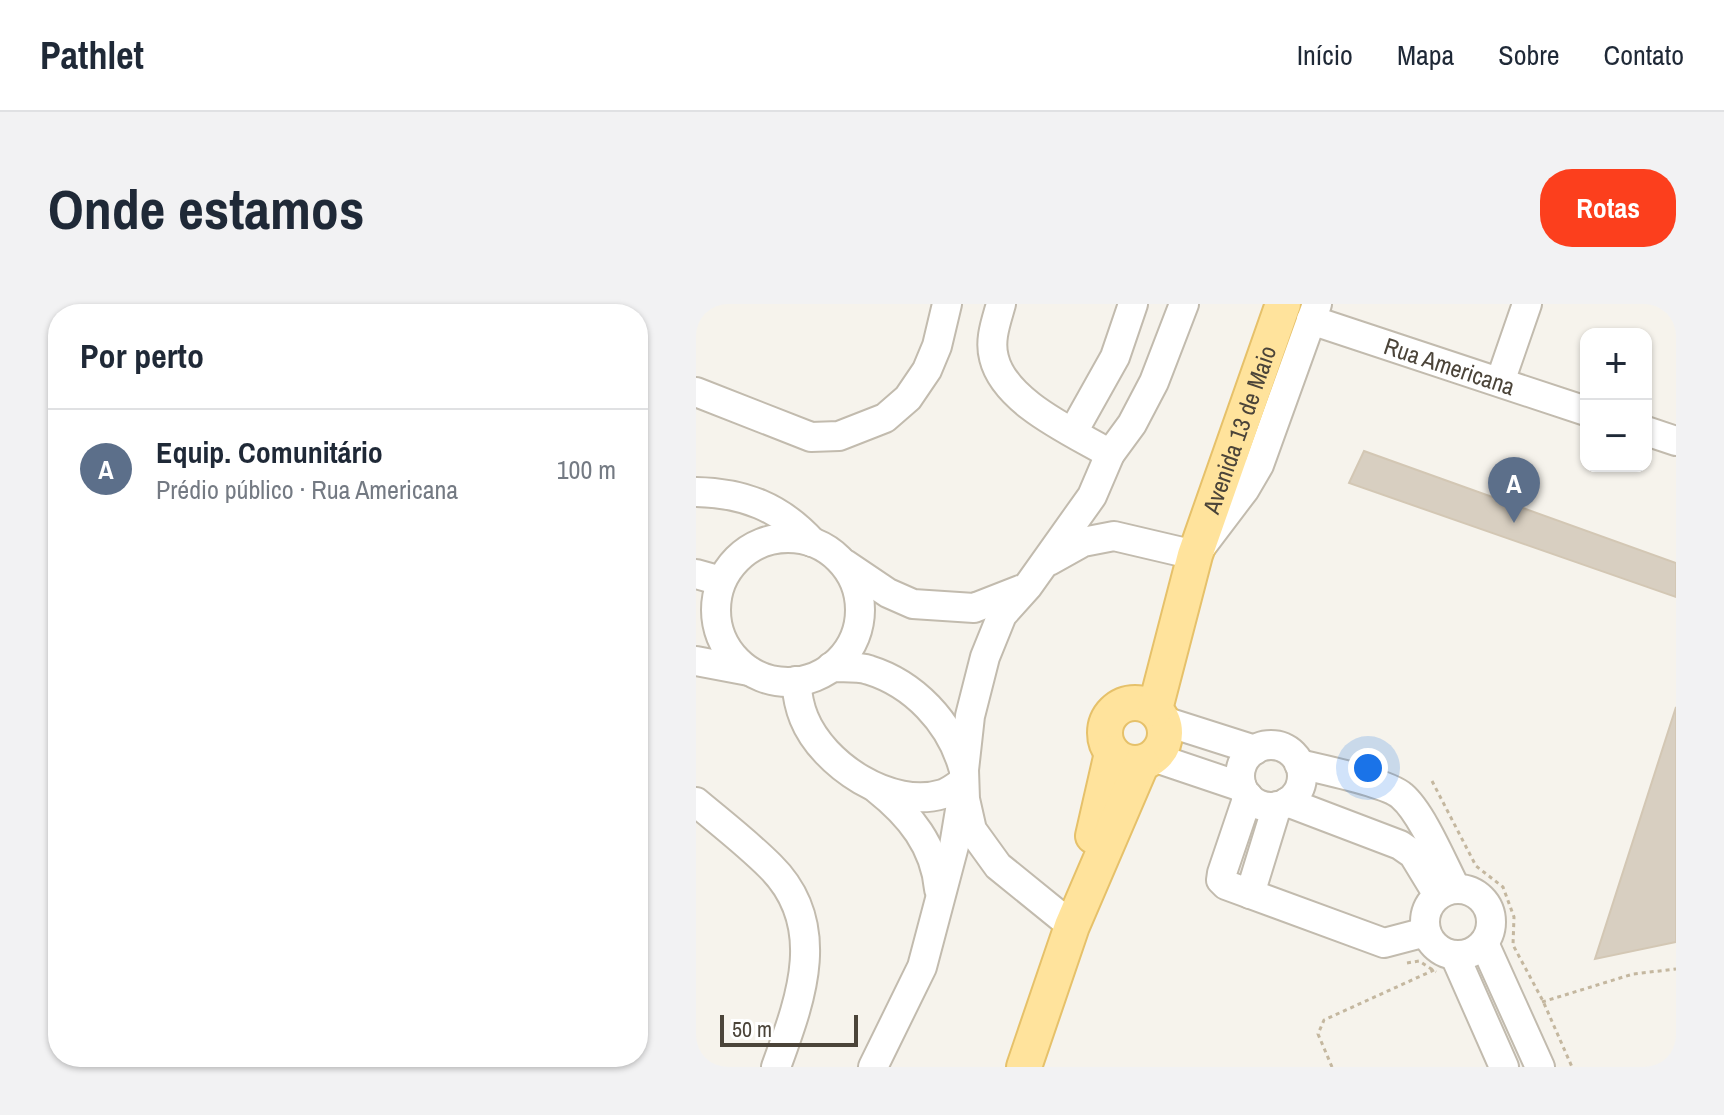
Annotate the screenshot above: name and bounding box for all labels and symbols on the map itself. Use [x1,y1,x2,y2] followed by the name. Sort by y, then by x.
[1380,329,1519,402] street label: Rua Americana
[1194,341,1283,519] street label: Avenida 13 de Maio
[1488,457,1540,523] pin: A
[1348,748,1388,788] your location
[720,1011,858,1047] scale bar

